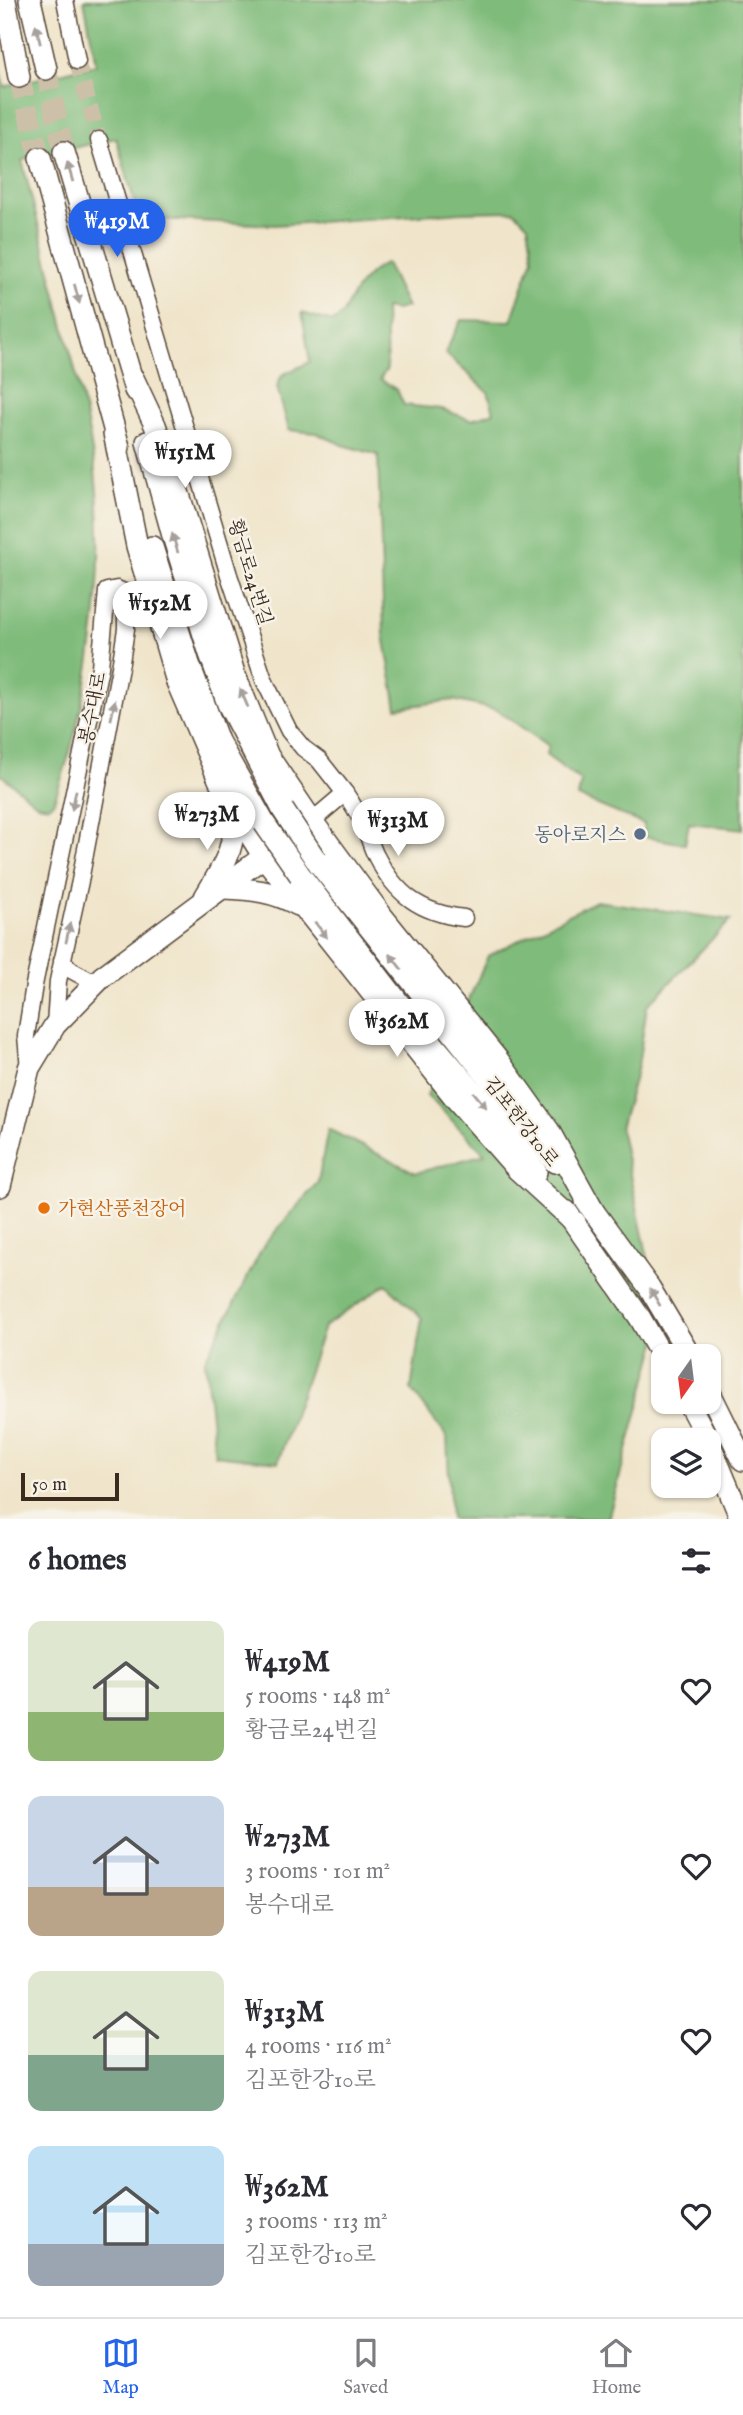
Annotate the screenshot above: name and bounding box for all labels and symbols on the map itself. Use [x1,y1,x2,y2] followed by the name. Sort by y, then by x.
[32,23,43,45] one-way arrow
[64,160,75,182] one-way arrow
[68,200,166,259] pin: ₩419M
[73,284,83,305] one-way arrow
[136,430,234,490] pin: ₩151M
[222,516,277,629] street label: 황금로24번길
[170,532,180,553] one-way arrow
[111,582,209,641] pin: ₩152M
[75,670,113,747] street label: 봉수대로
[238,687,249,708] one-way arrow
[107,699,118,721] one-way arrow
[68,789,79,811] one-way arrow
[158,792,256,852] pin: ₩273M
[349,798,447,858] pin: ₩313M
[534,824,626,848] place label: 동아로지스
[632,826,648,842] marker: 동아로지스
[313,920,328,938] one-way arrow
[62,922,73,944] one-way arrow
[389,954,404,972] one-way arrow
[348,1000,446,1059] pin: ₩362M
[478,1072,563,1172] street label: 김포한강10로
[472,1092,487,1109] one-way arrow
[58,1198,186,1222] place label: 가현산풍천장어
[36,1200,52,1216] marker: 가현산풍천장어
[649,1288,661,1307] one-way arrow
[651,1344,721,1414] north arrow
[21,1470,119,1502] scale bar

